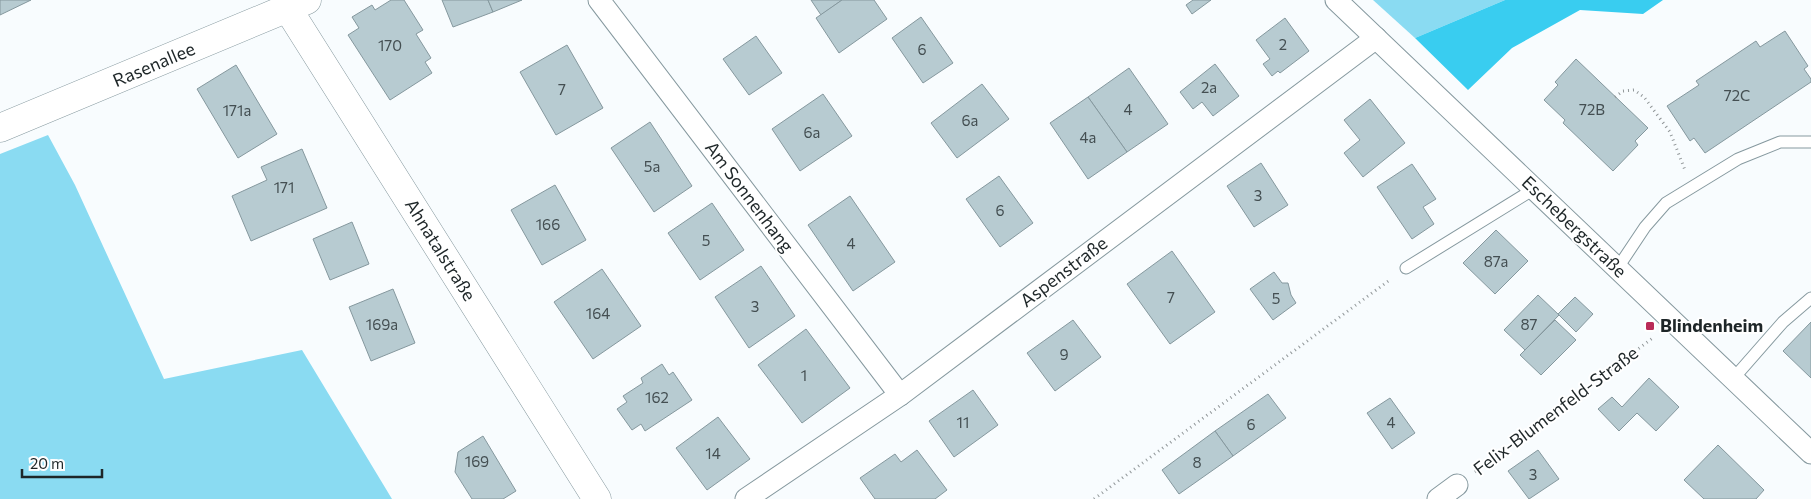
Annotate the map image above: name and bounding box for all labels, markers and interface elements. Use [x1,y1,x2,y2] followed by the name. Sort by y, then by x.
[1279,35,1287,53] house number: 2
[378,36,402,54] house number: 170
[109,37,198,91] street label: Rasenallee
[917,40,927,58] house number: 6
[1201,78,1217,96] house number: 2a
[558,80,566,98] house number: 7
[1724,86,1750,104] house number: 72C
[1124,100,1133,118] house number: 4
[1579,100,1605,118] house number: 72B
[223,101,251,119] house number: 171a
[962,111,978,129] house number: 6a
[804,123,820,141] house number: 6a
[1080,128,1096,146] house number: 4a
[701,137,799,256] street label: Am Sonnenhang
[644,157,660,175] house number: 5a
[1518,171,1632,282] street label: Eschebergstraße
[274,178,294,196] house number: 171
[1254,186,1262,204] house number: 3
[401,194,481,305] street label: Ahnatalstraße
[995,201,1005,219] house number: 6
[536,215,560,233] house number: 166
[702,231,710,249] house number: 5
[1015,231,1111,311] street label: Aspenstraße
[847,234,856,252] house number: 4
[1484,252,1508,270] house number: 87a
[1167,288,1175,306] house number: 7
[1272,289,1280,307] house number: 5
[751,297,759,315] house number: 3
[586,304,610,322] house number: 164
[1660,314,1763,336] place label: Blindenheim
[366,315,398,333] house number: 169a
[1521,315,1538,333] house number: 87
[1644,320,1656,332] marker: Blindenheim
[1469,341,1642,479] street label: Felix-Blumenfeld-Straße
[1059,345,1069,363] house number: 9
[801,366,807,384] house number: 1
[645,388,669,406] house number: 162
[957,413,969,431] house number: 11
[1387,413,1396,431] house number: 4
[1246,415,1256,433] house number: 6
[705,444,721,462] house number: 14
[22,446,102,478] scale bar
[465,452,489,470] house number: 169
[1192,453,1202,471] house number: 8
[30,454,64,472] text: 20 m
[1529,465,1537,483] house number: 3

